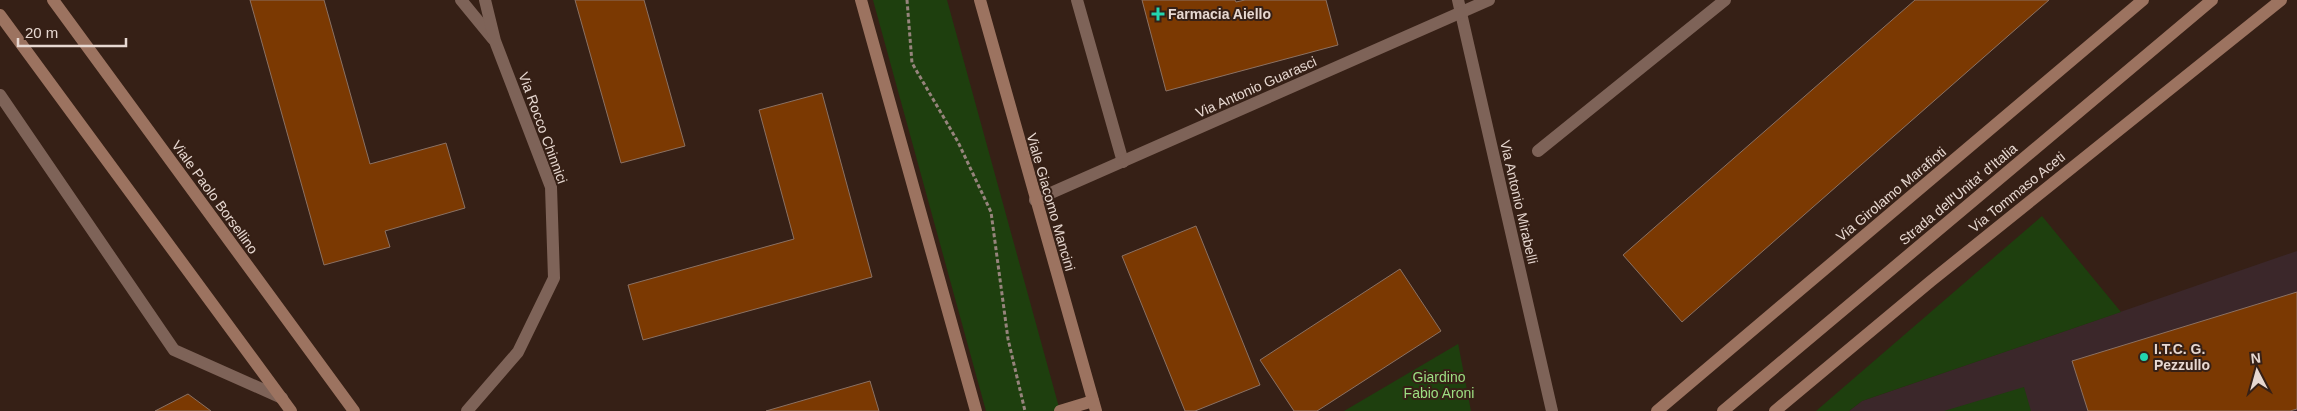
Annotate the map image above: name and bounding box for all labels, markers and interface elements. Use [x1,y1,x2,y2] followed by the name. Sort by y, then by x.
[1168,6,1271,22] place label: Farmacia Aiello
[1152,8,1164,20] marker: Farmacia Aiello
[18,15,125,47] scale bar
[25,24,58,41] text: 20 m
[1193,53,1319,121] street label: Via Antonio Guarasci
[515,70,571,186] street label: Via Rocco Chinnici
[1024,131,1078,273] street label: Viale Giacomo Mancini
[169,137,262,257] street label: Viale Paolo Borsellino
[1497,139,1541,265] street label: Via Antonio Mirabelli
[1896,140,2020,248] street label: Strada dell'Unita' d'Italia
[1833,143,1949,245] street label: Via Girolamo Marafioti
[1966,148,2068,236] street label: Via Tommaso Aceti
[2154,341,2210,373] place label: I.T.C. G. Pezzullo
[2232,346,2282,396] north arrow
[2250,350,2262,367] text: N
[2138,351,2150,363] marker: I.T.C. G. Pezzullo
[1404,369,1474,401] park label: Giardino Fabio Aroni

